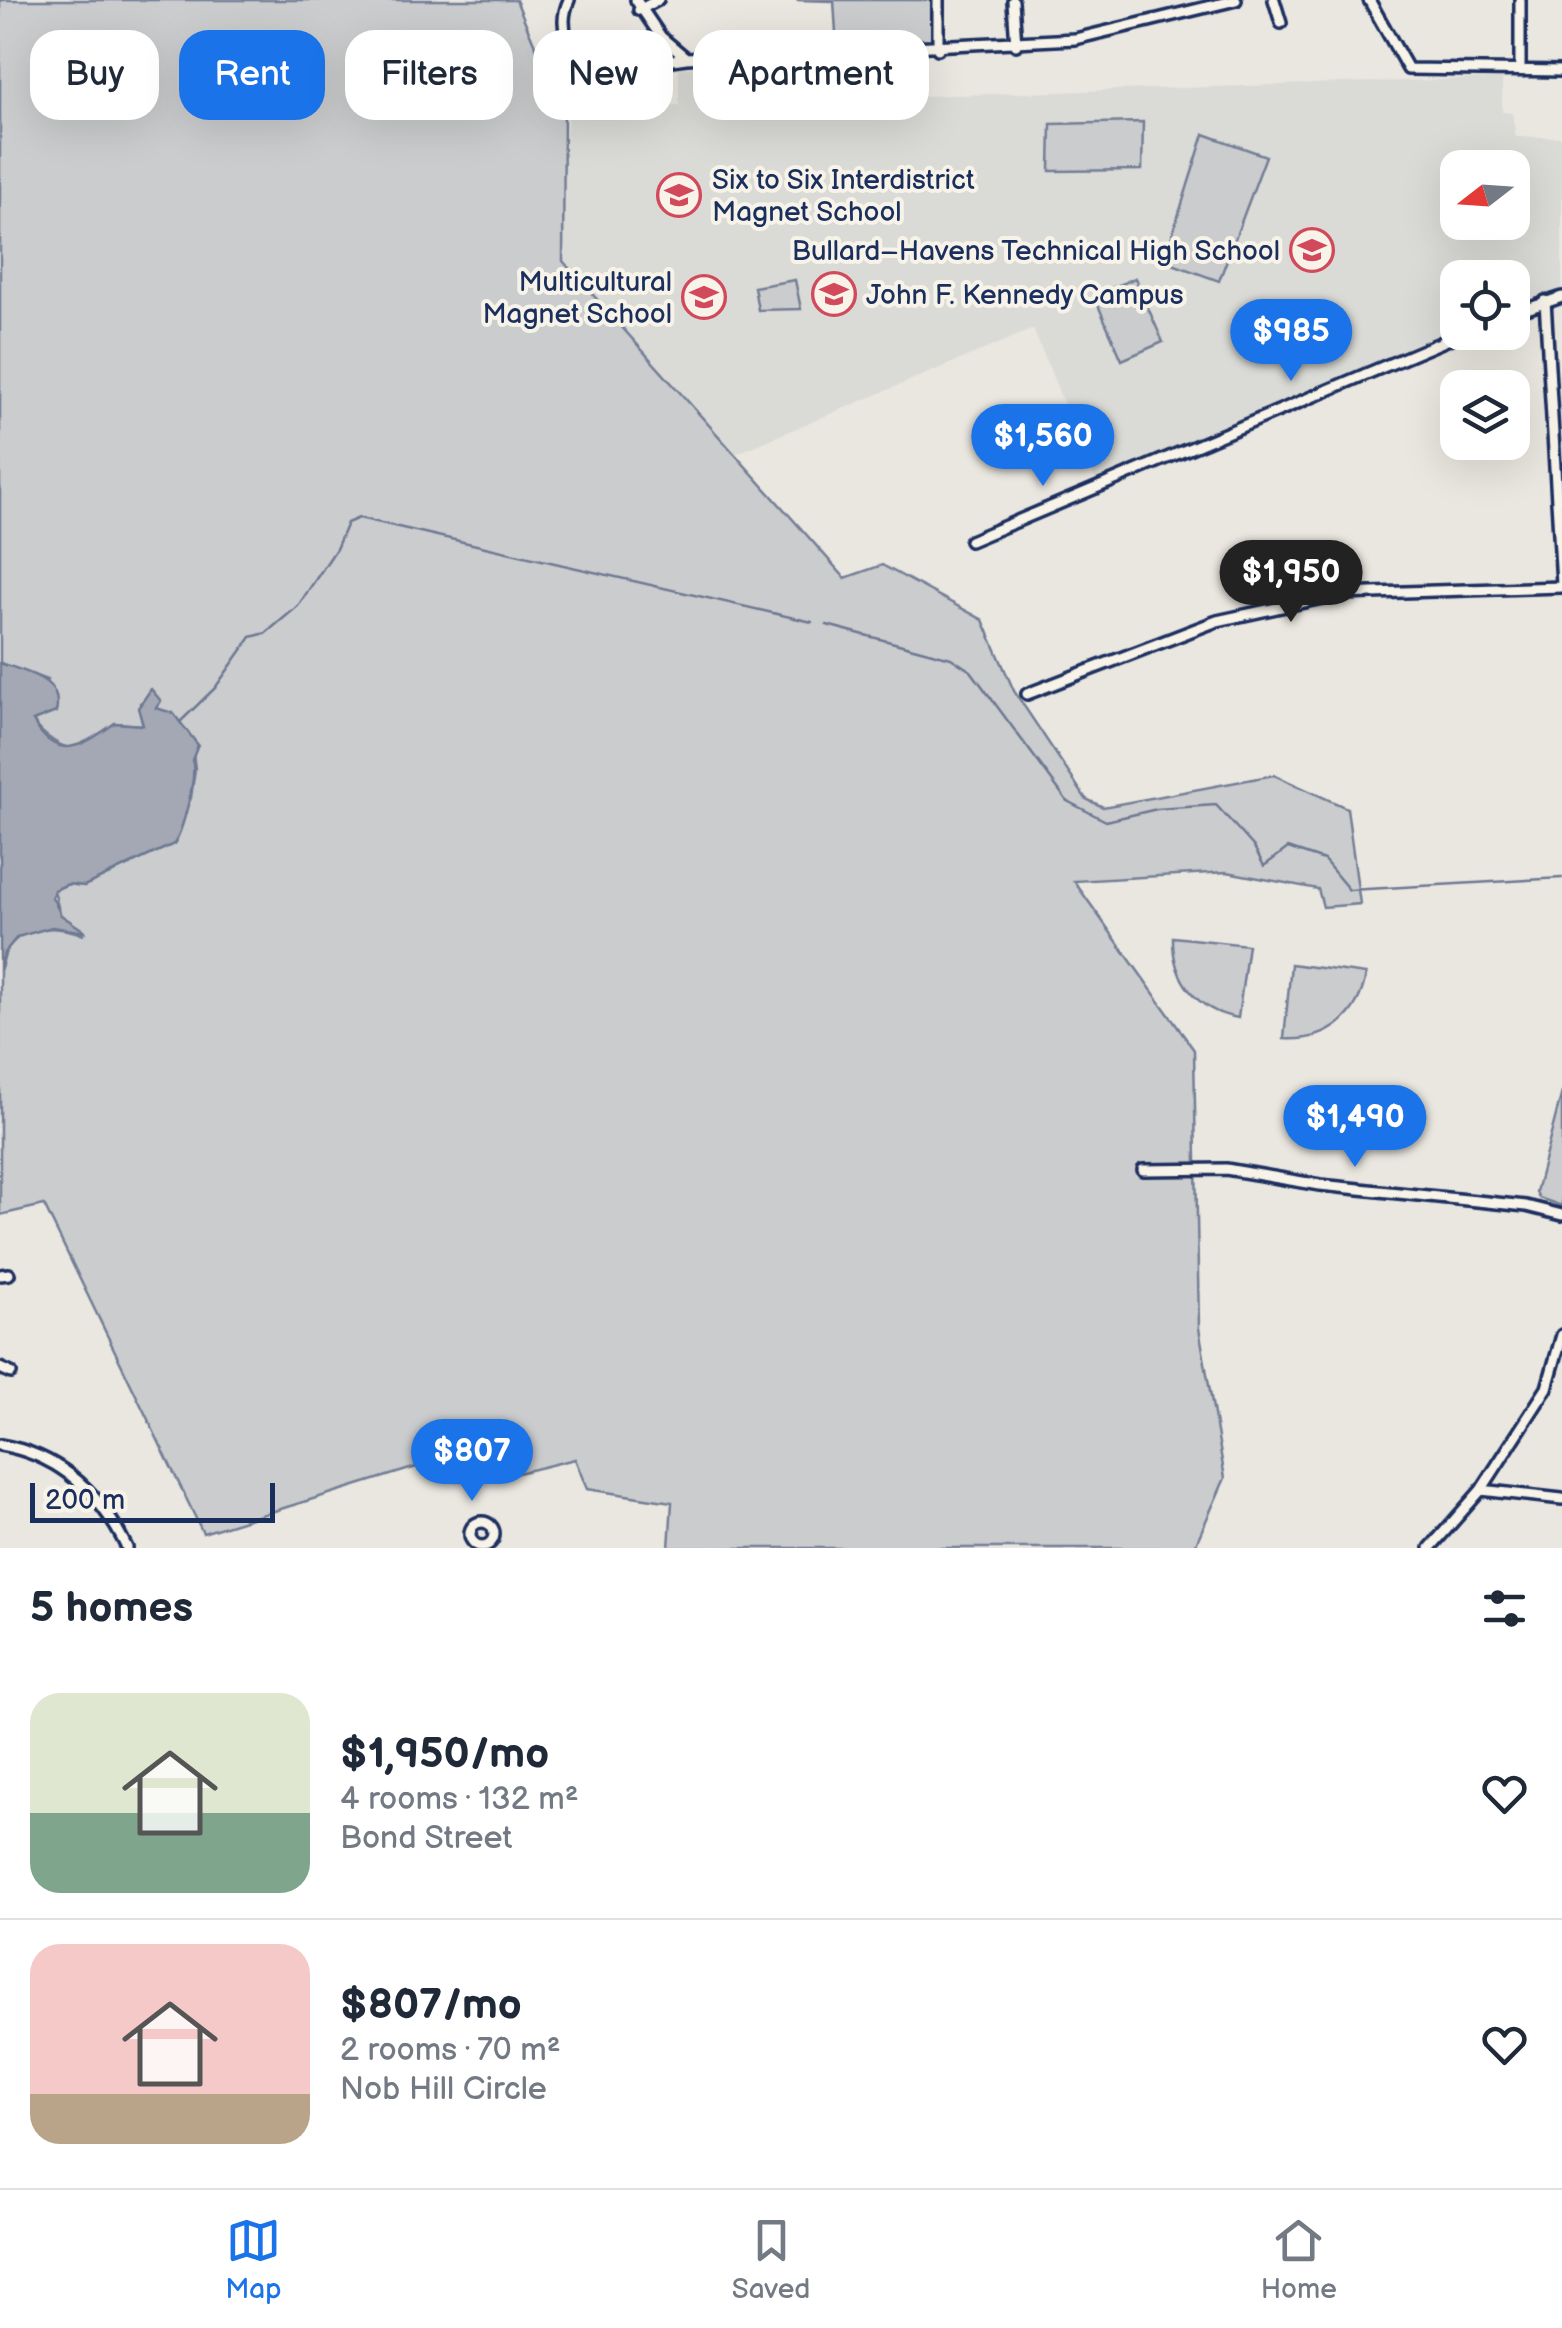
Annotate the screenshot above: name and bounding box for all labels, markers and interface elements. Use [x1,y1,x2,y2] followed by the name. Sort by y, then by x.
[30,30,159,120] chip: Buy
[179,30,325,120] chip: Rent
[345,30,513,120] chip: Filters
[533,30,673,120] chip: New
[693,30,929,120] chip: Apartment
[1440,150,1530,240] north arrow
[1440,150,1530,460] map controls
[712,164,975,229] place label: Six to Six Interdistrict Magnet School
[656,172,702,218] school or university icon: Six to Six Interdistrict Magnet School
[1289,227,1335,273] school or university icon: Bullard–Havens Technical High School
[792,235,1280,268] place label: Bullard–Havens Technical High School
[1440,260,1530,350] button: locate
[482,266,672,331] place label: Multicultural Magnet School
[811,271,857,317] school or university icon: John F. Kennedy Campus
[681,274,727,320] school or university icon: Multicultural Magnet School
[866,279,1184,312] place label: John F. Kennedy Campus
[1232,299,1350,384] pin: $985
[1252,312,1330,351] text: $985
[1440,370,1530,460] button: layers
[962,404,1124,489] pin: $1,560
[993,417,1093,456] text: $1,560
[1210,540,1372,625] pin: $1,950
[1242,553,1340,592] text: $1,950
[1274,1085,1436,1170] pin: $1,490
[1305,1098,1405,1137] text: $1,490
[413,1419,531,1504] pin: $807
[433,1432,511,1471] text: $807
[30,1478,275,1522] scale bar
[45,1484,125,1517] text: 200 m
[1477,1581,1532,1636] icon: filters
[30,1583,193,1634] text: 5 homes
[340,1729,549,1780] text: $1,950/mo
[110,1733,230,1853] icon: home
[1477,1766,1532,1821] icon: heart
[340,1780,578,1819] text: 4 rooms · 132 m²
[340,1819,512,1858] text: Bond Street
[340,1980,522,2031] text: $807/mo
[110,1984,230,2104] icon: home
[1477,2017,1532,2072] icon: heart
[340,2031,561,2070] text: 2 rooms · 70 m²
[340,2070,547,2109] text: Nob Hill Circle
[225,2213,281,2306] tab: Map
[732,2213,810,2306] tab: Saved
[1261,2213,1337,2306] tab: Home

